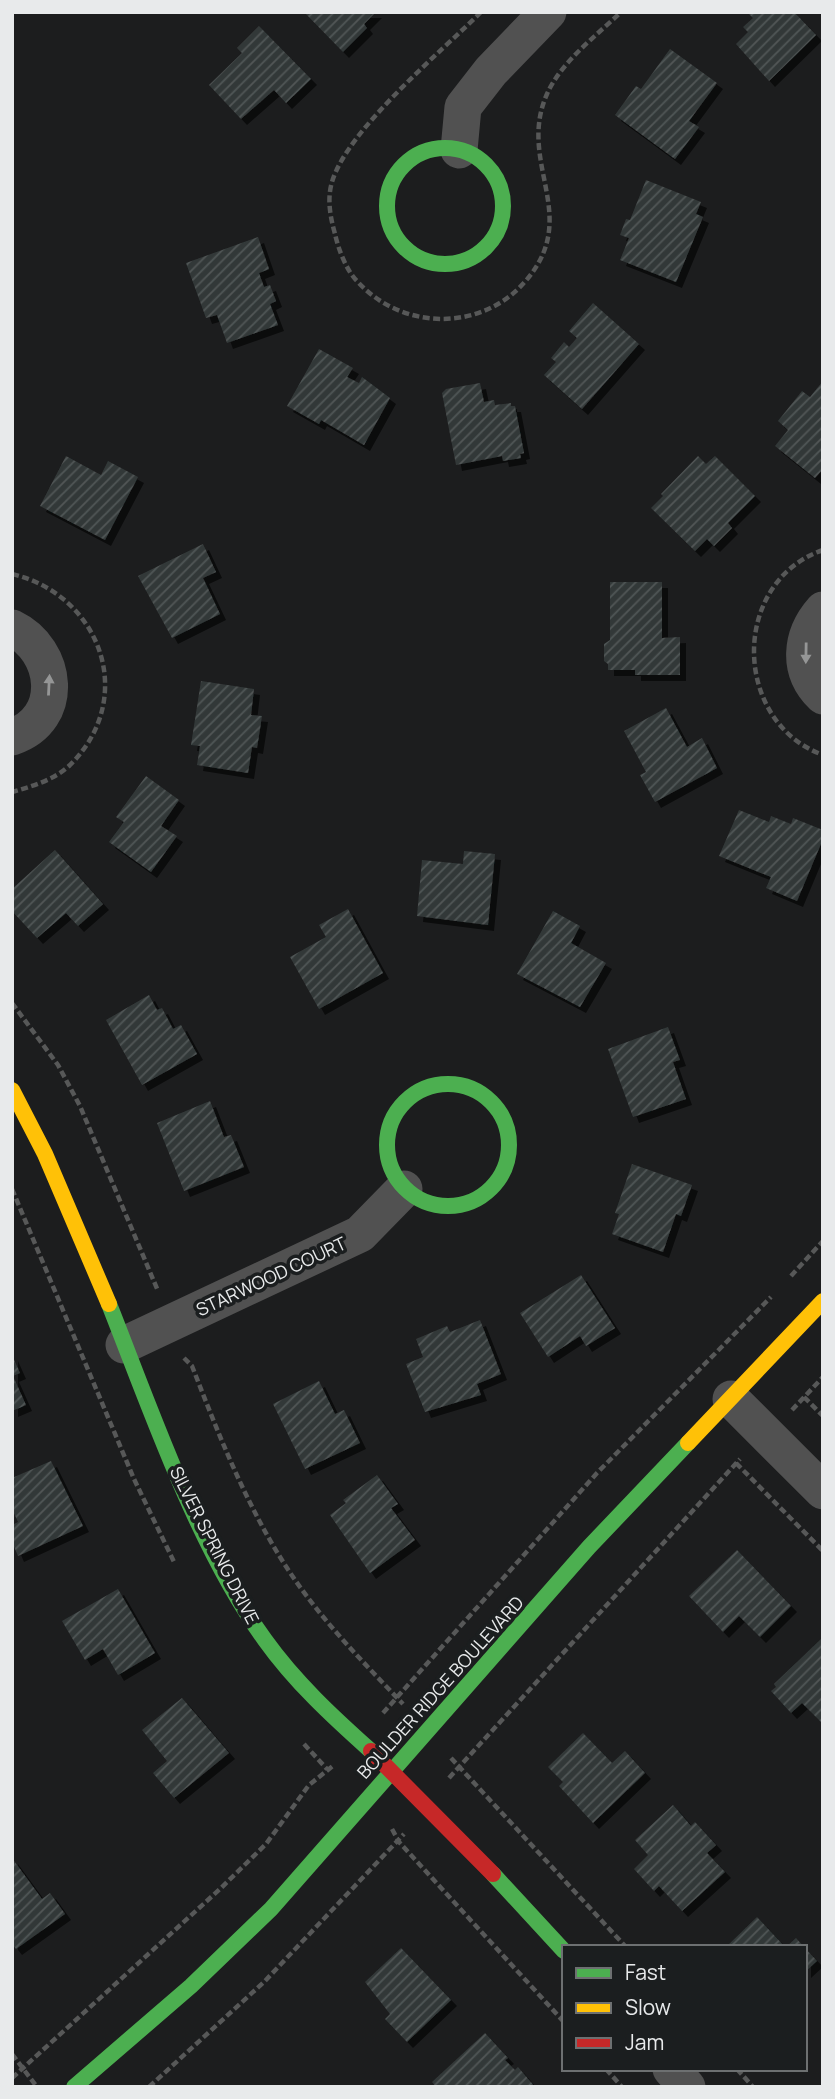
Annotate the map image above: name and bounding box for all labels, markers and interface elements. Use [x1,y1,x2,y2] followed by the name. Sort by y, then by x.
[800,642,811,664] one-way arrow
[43,674,54,696] one-way arrow
[192,1231,350,1321] street label: STARWOOD COURT
[165,1462,265,1628] street label: SILVER SPRING DRIVE
[351,1591,529,1783] street label: BOULDER RIDGE BOULEVARD
[562,1945,807,2071] legend
[625,1958,666,1986] text: Fast
[625,1993,671,2021] text: Slow
[625,2028,664,2056] text: Jam

